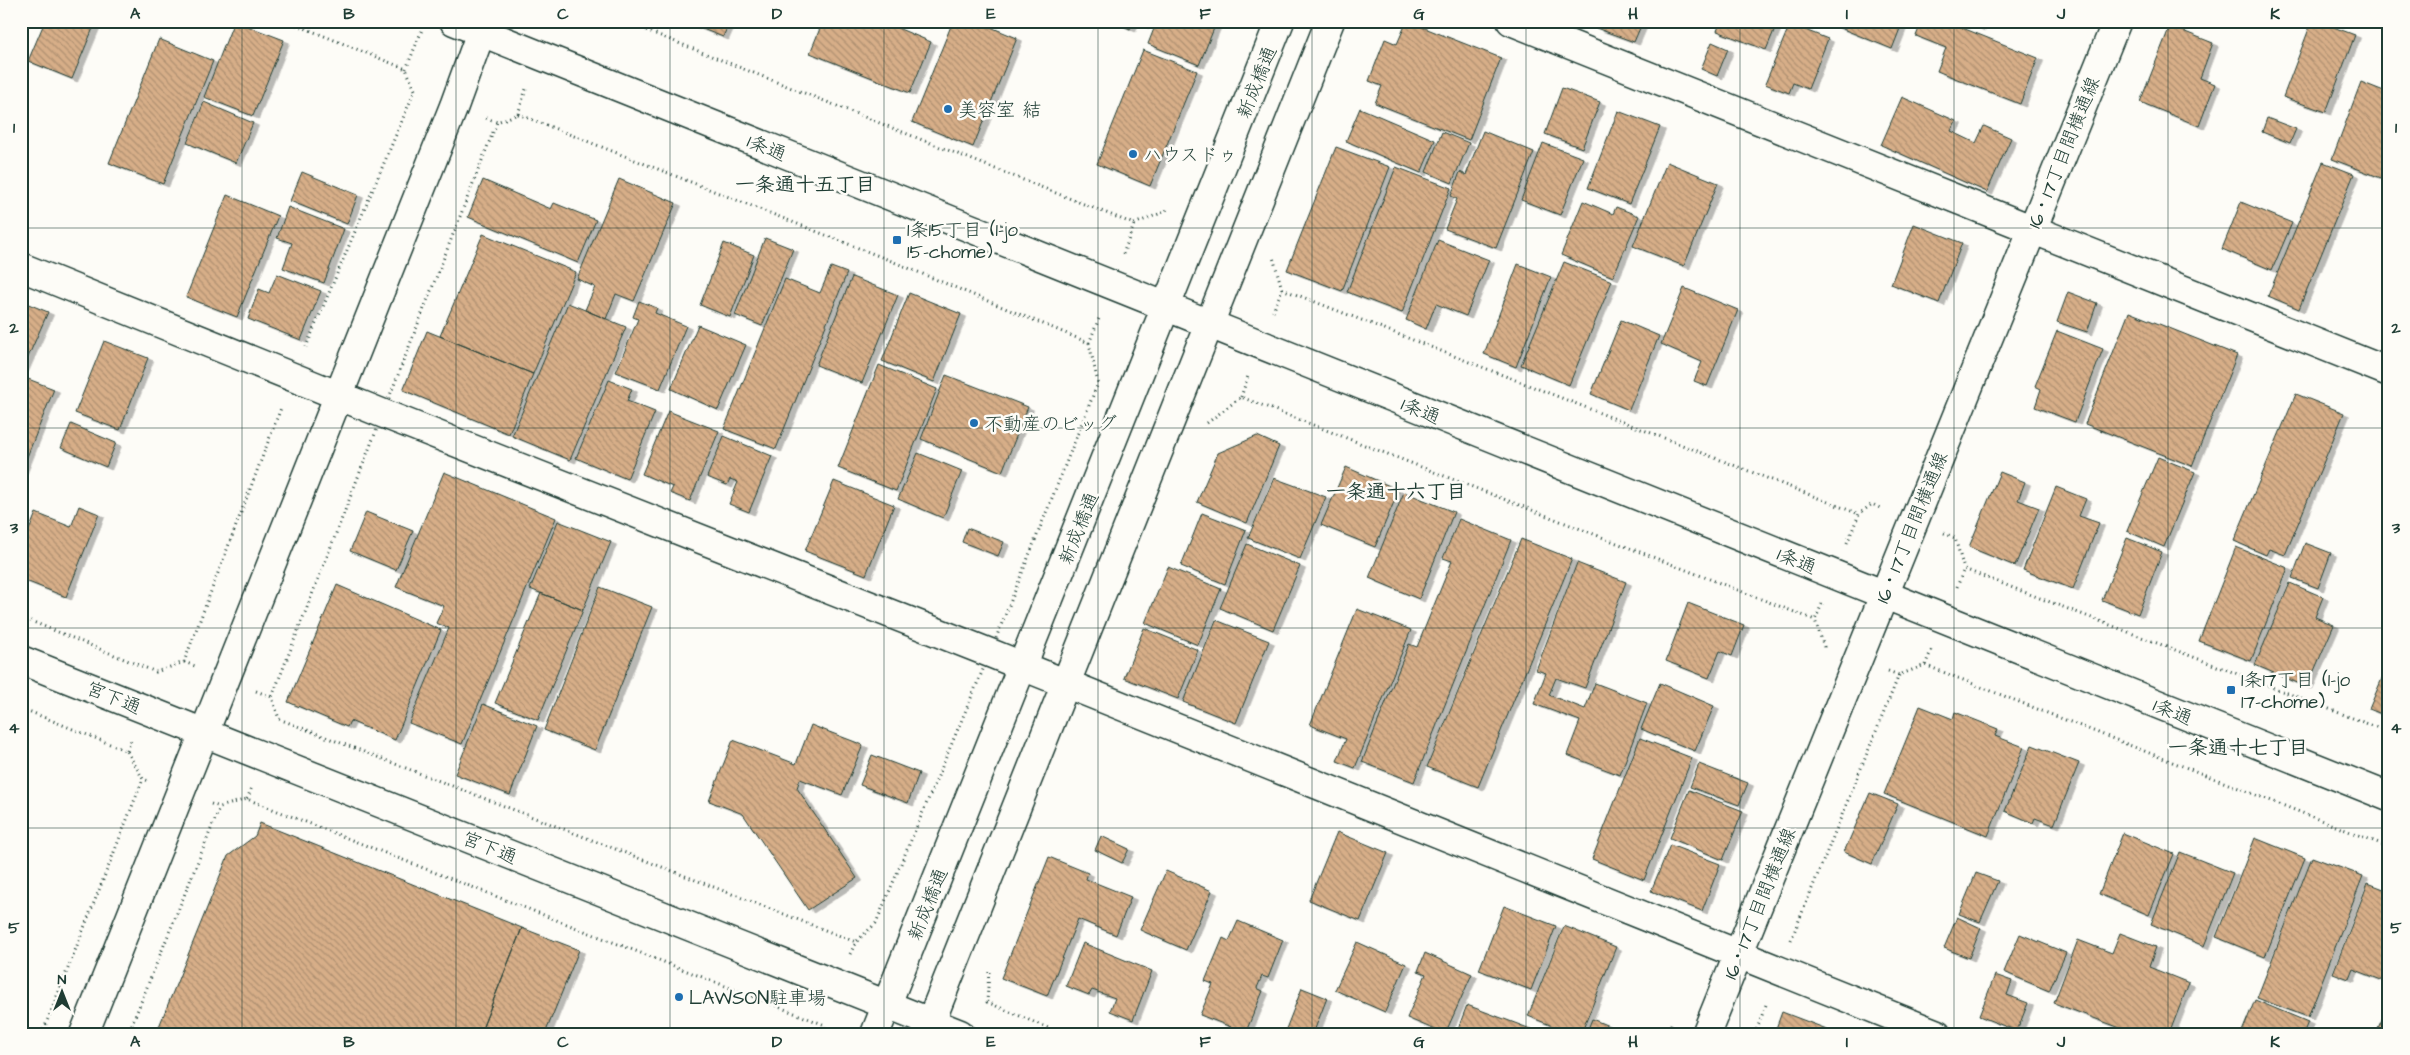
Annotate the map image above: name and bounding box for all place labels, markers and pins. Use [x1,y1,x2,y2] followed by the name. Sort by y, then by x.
[958,97,1042,124] place label: 美容室 結
[942,103,954,115] marker: 美容室 結
[1143,142,1237,169] place label: ハウスドゥ
[1127,148,1139,160] marker: ハウスドゥ
[907,217,1018,266] place label: 1条15丁目 (1-jo 15-chome)
[891,234,903,246] marker: 1条15丁目 (1-jo 15-chome)
[984,411,1117,438] place label: 不動産のビッグ
[968,417,980,429] marker: 不動産のビッグ
[2241,667,2351,716] place label: 1条17丁目 (1-jo 17-chome)
[2225,684,2237,696] marker: 1条17丁目 (1-jo 17-chome)
[689,985,826,1012] place label: LAWSON駐車場
[673,991,685,1003] marker: LAWSON駐車場

